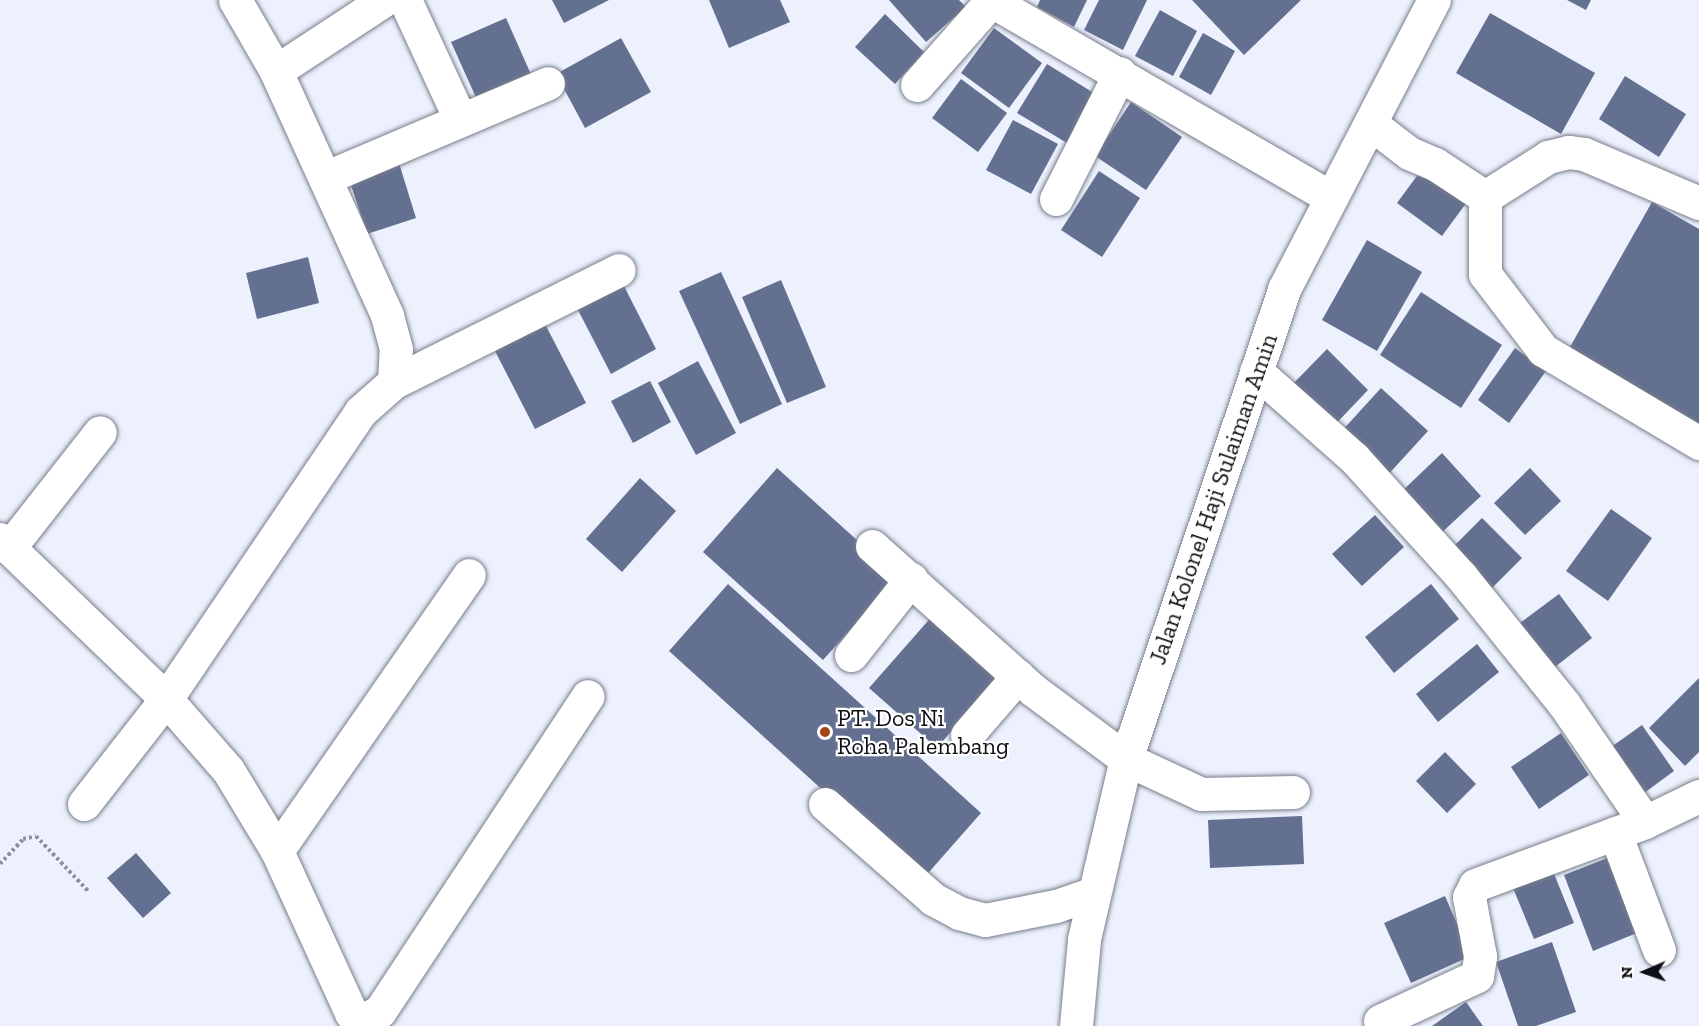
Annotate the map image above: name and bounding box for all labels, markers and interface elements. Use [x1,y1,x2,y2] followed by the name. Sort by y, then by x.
[1143,329,1283,669] street label: Jalan Kolonel Haji Sulaiman Amin
[837,704,1009,760] place label: PT. Dos Ni Roha Palembang
[818,725,832,739] marker: PT. Dos Ni Roha Palembang
[1615,942,1675,1002] north arrow
[1617,966,1636,979] text: N

